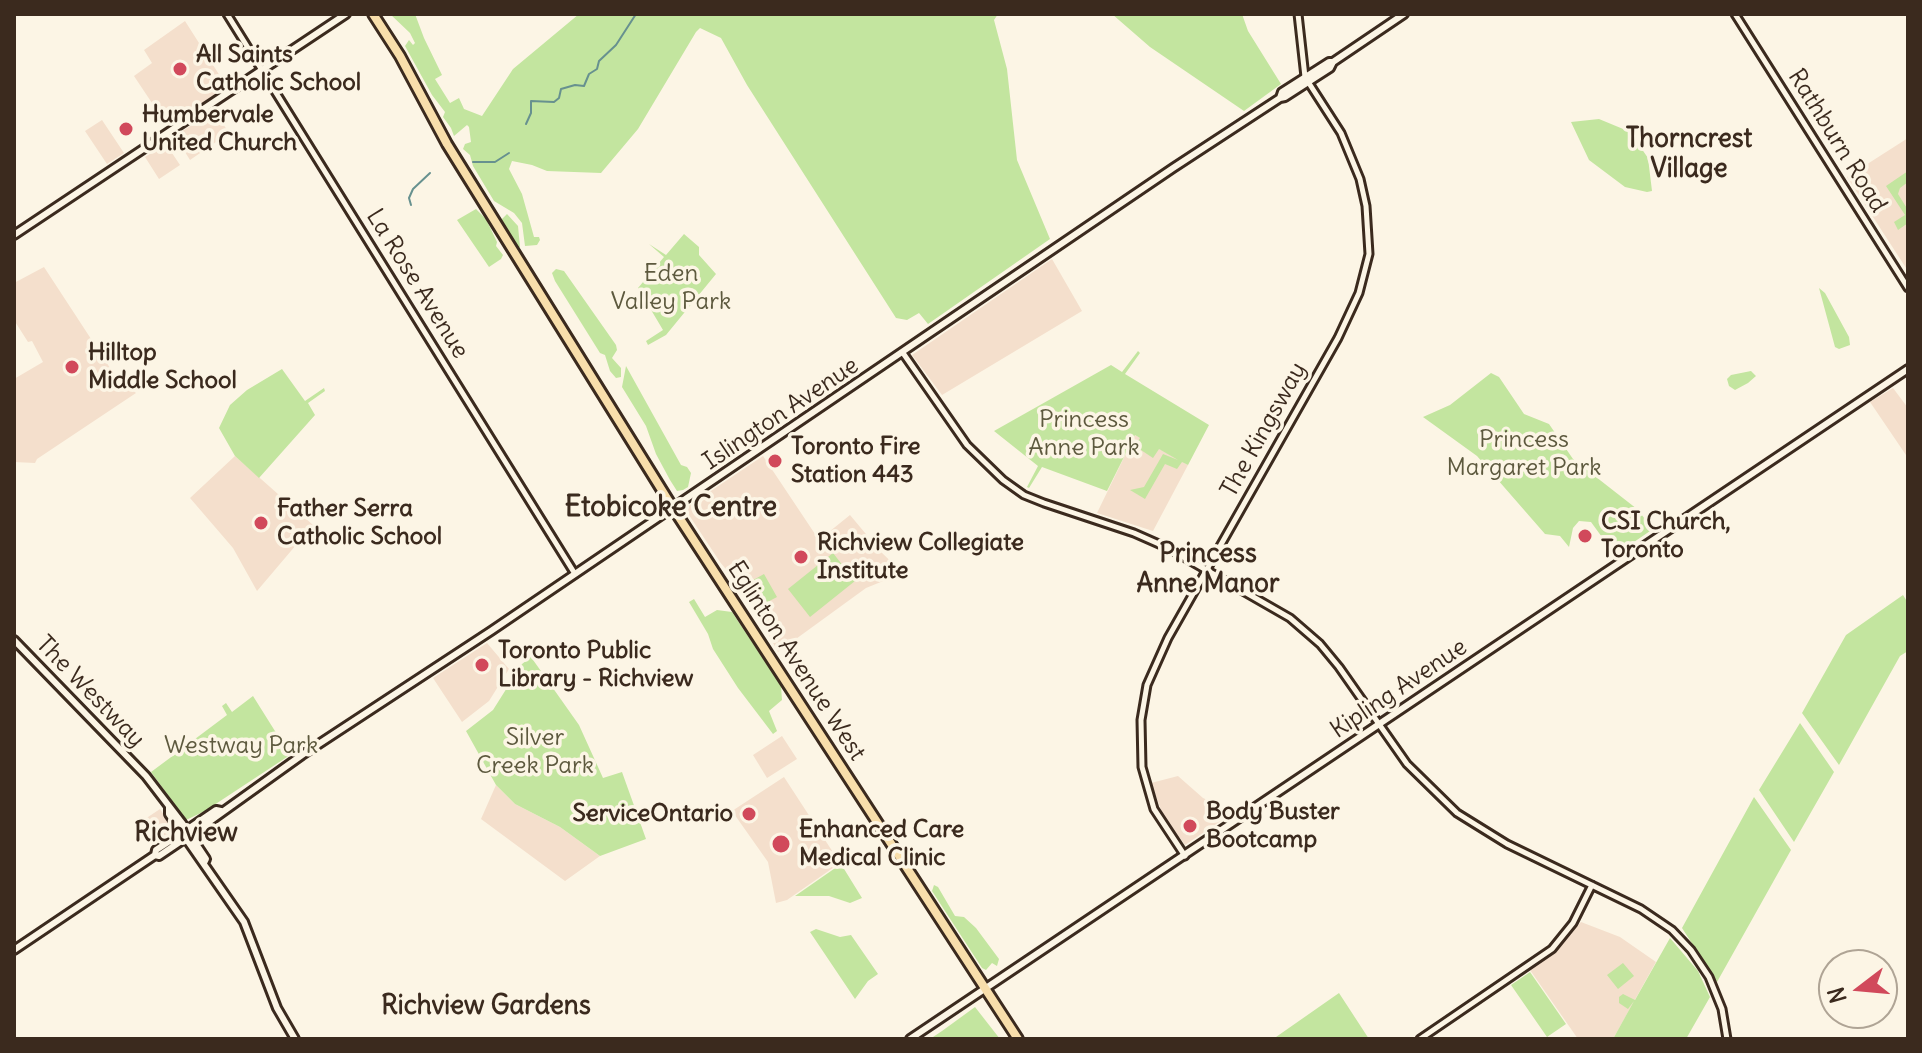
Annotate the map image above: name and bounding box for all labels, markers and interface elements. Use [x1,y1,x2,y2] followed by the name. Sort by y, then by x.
[196,41,361,97] place label: All Saints Catholic School
[171,60,189,78] marker: All Saints Catholic School
[1781,64,1893,218] street label: Rathburn Road
[142,101,297,157] place label: Humbervale United Church
[117,120,135,138] marker: Humbervale United Church
[1626,124,1752,186] district label: Thorncrest Village
[360,204,474,364] street label: La Rose Avenue
[611,260,731,316] park label: Eden Valley Park
[88,339,237,395] place label: Hilltop Middle School
[698,351,864,477] street label: Islington Avenue
[63,358,81,376] marker: Hilltop Middle School
[1215,358,1313,502] street label: The Kingsway
[1028,406,1140,462] park label: Princess Anne Park
[1446,426,1602,482] park label: Princess Margaret Park
[791,433,920,489] place label: Toronto Fire Station 443
[766,452,784,470] marker: Toronto Fire Station 443
[565,491,777,525] district label: Etobicoke Centre
[277,495,442,551] place label: Father Serra Catholic School
[1601,508,1731,564] place label: CSI Church, Toronto
[252,514,270,532] marker: Father Serra Catholic School
[1576,527,1594,545] marker: CSI Church, Toronto
[817,529,1024,585] place label: Richview Collegiate Institute
[1136,539,1280,600] district label: Princess Anne Manor
[792,548,810,566] marker: Richview Collegiate Institute
[721,556,871,766] street label: Eglinton Avenue West
[30,630,150,754] street label: The Westway
[1325,633,1473,745] street label: Kipling Avenue
[498,637,693,693] place label: Toronto Public Library - Richview
[473,656,491,674] marker: Toronto Public Library - Richview
[476,724,594,780] park label: Silver Creek Park
[164,732,318,760] park label: Westway Park
[1206,798,1340,854] place label: Body Buster Bootcamp
[572,800,733,828] place label: ServiceOntario
[740,805,758,823] marker: ServiceOntario
[799,816,964,872] place label: Enhanced Care Medical Clinic
[1181,817,1199,835] marker: Body Buster Bootcamp
[134,818,238,850] district label: Richview
[770,833,792,855] marker: Enhanced Care Medical Clinic
[1818,949,1898,1029] north arrow
[1821,984,1852,1006] text: N
[381,991,591,1023] district label: Richview Gardens

